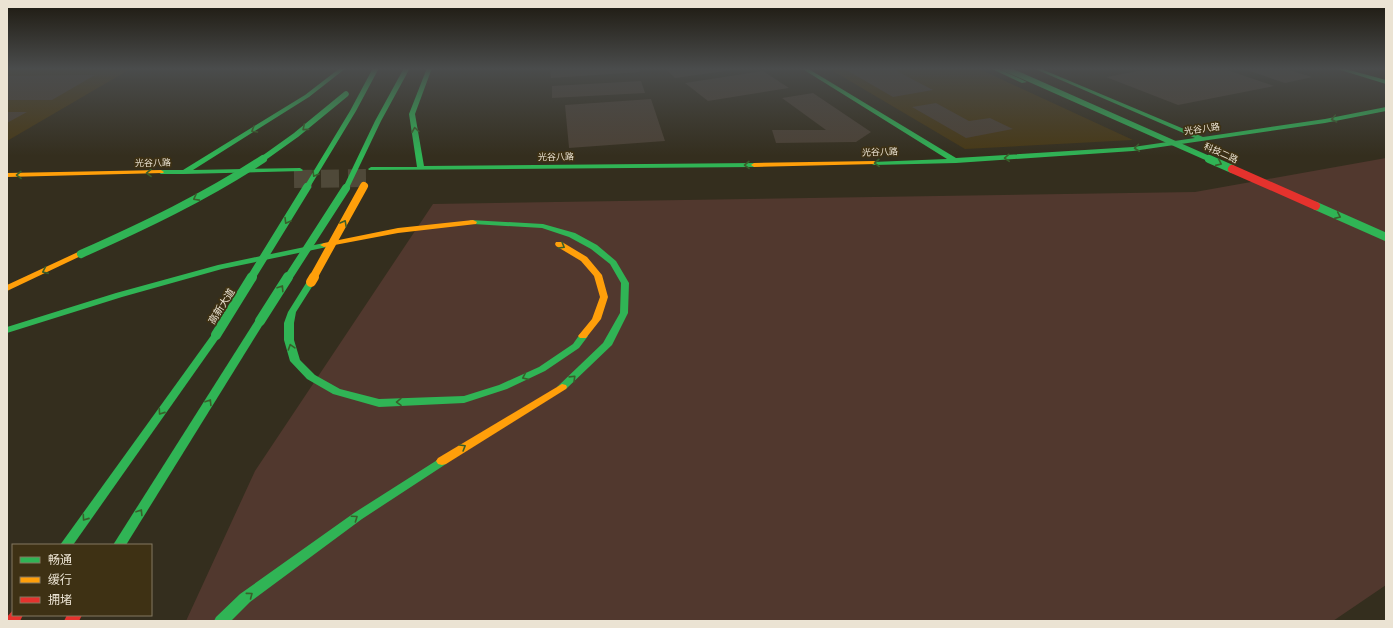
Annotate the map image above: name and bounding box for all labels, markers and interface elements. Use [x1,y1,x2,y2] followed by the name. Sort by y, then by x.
[1331,115,1337,123] one-way arrow
[1183,121,1221,137] street label: 光谷八路
[303,123,310,130] one-way arrow
[251,126,258,133] one-way arrow
[411,127,419,133] one-way arrow
[1202,140,1240,166] street label: 科技二路
[1134,143,1140,152] one-way arrow
[862,145,898,159] street label: 光谷八路
[538,151,574,163] street label: 光谷八路
[1004,153,1010,162] one-way arrow
[135,157,171,169] street label: 光谷八路
[874,158,880,167] one-way arrow
[1215,158,1223,166] one-way arrow
[744,161,750,169] one-way arrow
[146,169,152,177] one-way arrow
[312,170,320,177] one-way arrow
[16,171,22,179] one-way arrow
[193,193,200,200] one-way arrow
[1334,211,1342,219] one-way arrow
[284,217,292,224] one-way arrow
[339,220,346,227] one-way arrow
[558,242,565,249] one-way arrow
[42,266,49,274] one-way arrow
[204,285,238,327] street label: 高新大道
[276,285,284,292] one-way arrow
[287,344,296,351] one-way arrow
[522,372,530,380] one-way arrow
[568,375,576,383] one-way arrow
[396,398,402,406] one-way arrow
[204,399,212,406] one-way arrow
[158,408,166,415] one-way arrow
[459,445,466,452] one-way arrow
[135,509,142,516] one-way arrow
[83,513,90,520] one-way arrow
[350,516,357,523] one-way arrow
[12,544,152,616] legend
[48,551,72,568] text: 畅通
[48,571,72,588] text: 缓行
[48,591,72,608] text: 拥堵
[245,593,252,600] one-way arrow

